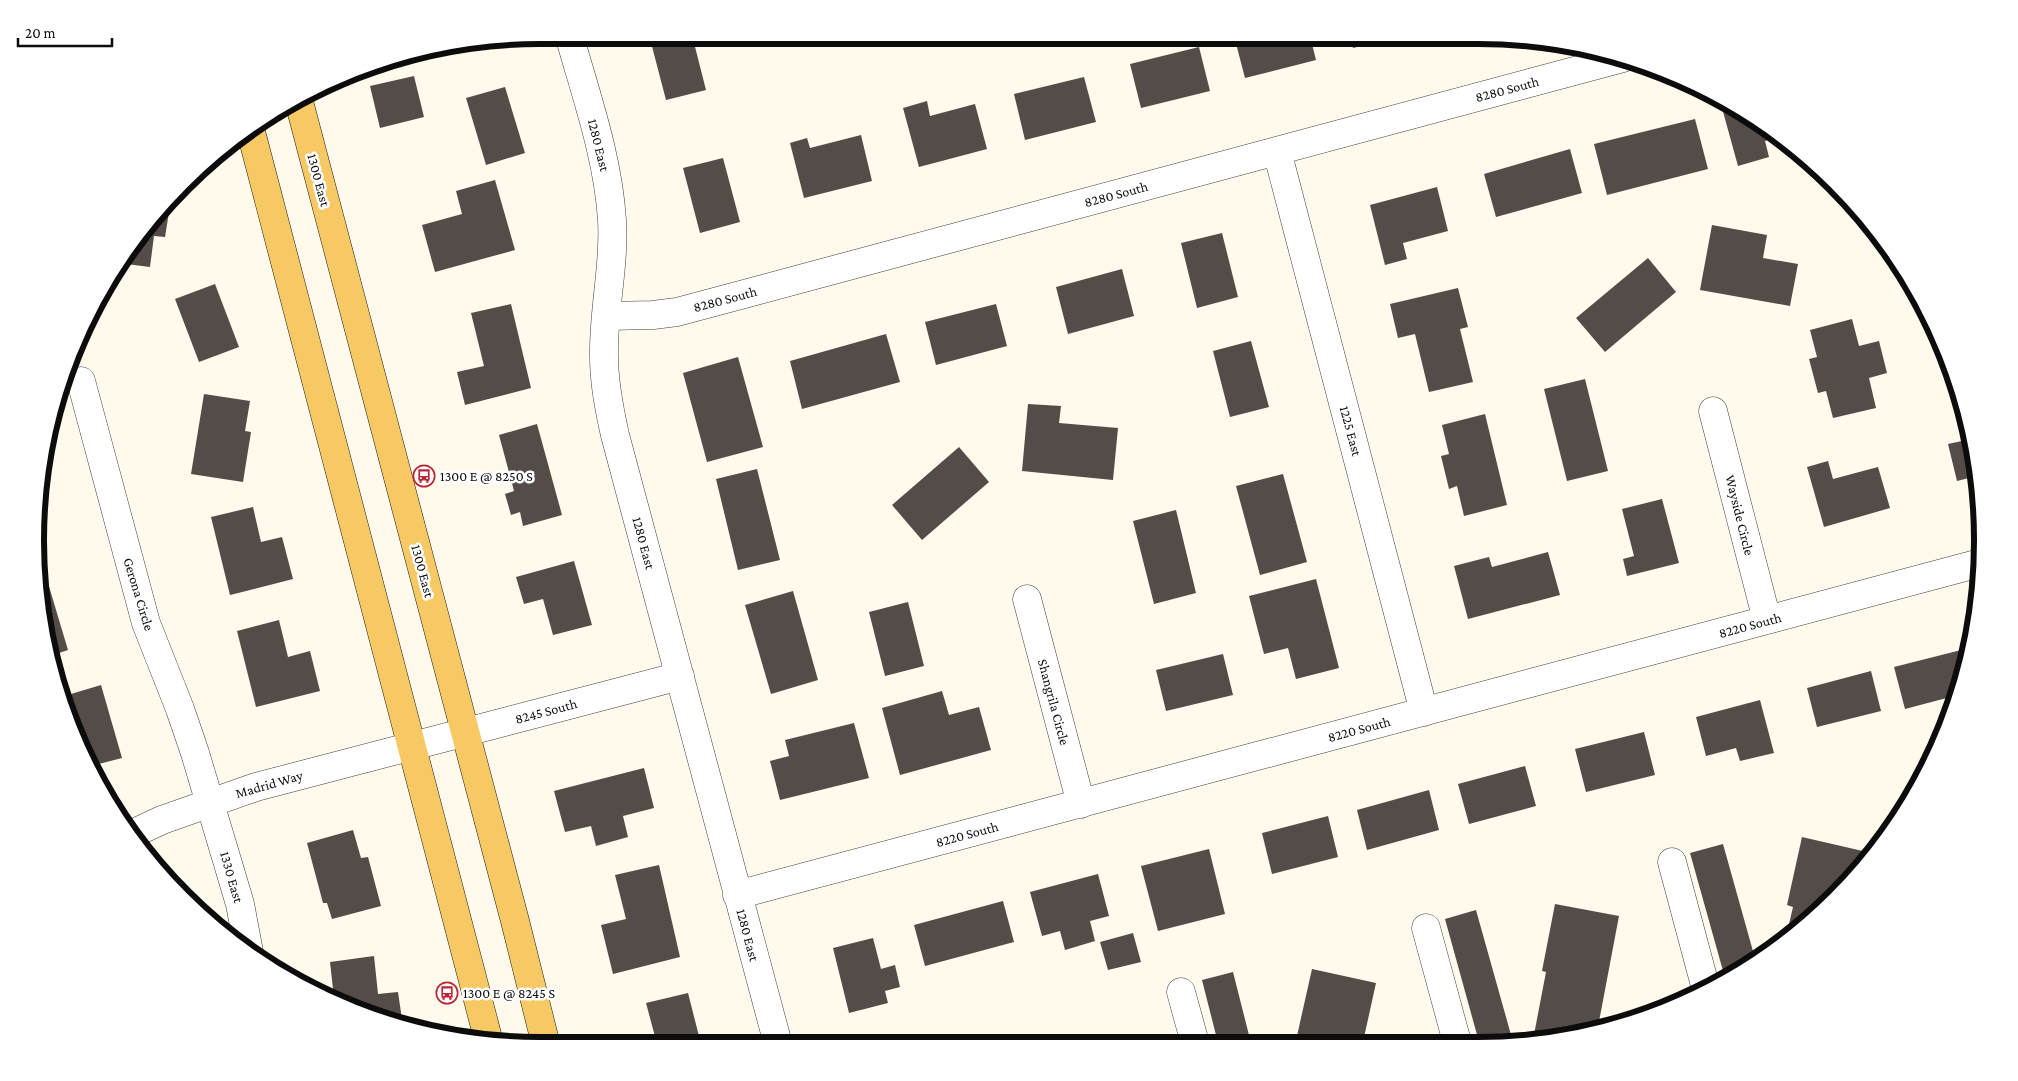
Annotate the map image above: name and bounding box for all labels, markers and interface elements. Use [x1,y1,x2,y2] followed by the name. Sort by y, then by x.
[18,15,111,47] scale bar
[25,25,56,41] text: 20 m
[1473,73,1541,105] street label: 8280 South
[585,117,613,173] street label: 1280 East
[304,152,334,208] street label: 1300 East
[1082,178,1150,210] street label: 8280 South
[691,283,759,315] street label: 8280 South
[1337,404,1365,458] street label: 1225 East
[412,464,436,488] bus stop icon: 1300 E @ 8250 S
[440,468,533,484] place label: 1300 E @ 8250 S
[1722,473,1758,557] street label: Wayside Circle
[629,515,659,571] street label: 1280 East
[408,543,438,599] street label: 1300 East
[120,556,158,632] street label: Gerona Circle
[1717,609,1784,641] street label: 8220 South
[1035,657,1073,747] street label: Shangrila Circle
[513,695,579,727] street label: 8245 South
[1326,713,1393,745] street label: 8220 South
[234,767,305,801] street label: Madrid Way
[934,818,1001,850] street label: 8220 South
[217,850,247,905] street label: 1330 East
[733,907,763,963] street label: 1280 East
[435,981,459,1005] bus stop icon: 1300 E @ 8245 S
[463,985,555,1001] place label: 1300 E @ 8245 S

